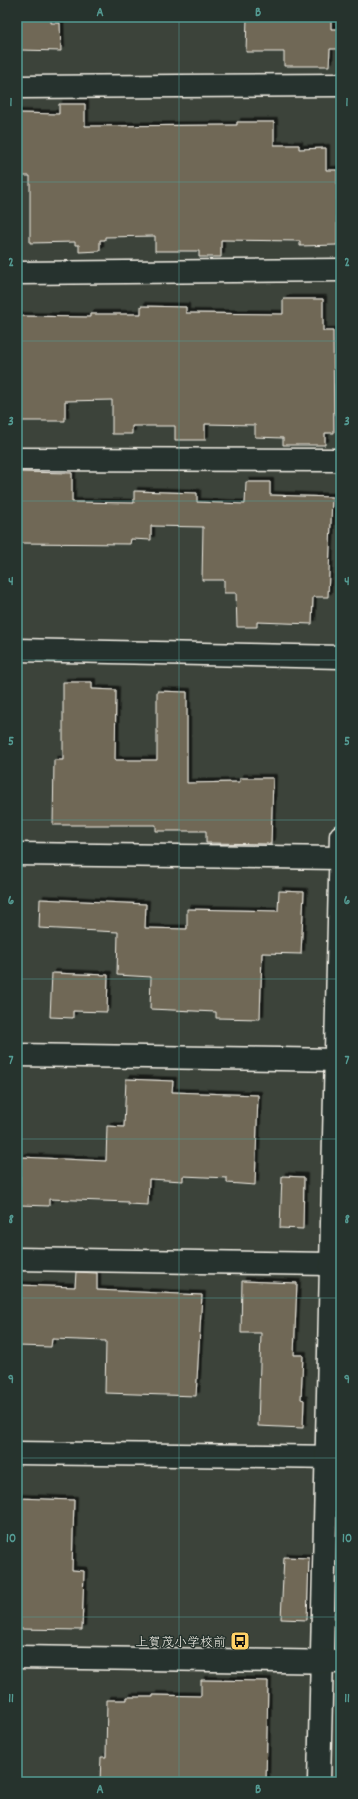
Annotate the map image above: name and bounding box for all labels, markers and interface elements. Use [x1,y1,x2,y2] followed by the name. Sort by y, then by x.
[96,4,104,23] text: A
[255,4,261,23] text: B
[10,94,13,113] text: 1
[346,94,349,113] text: 1
[8,254,14,273] text: 2
[344,254,350,273] text: 2
[8,413,14,432] text: 3
[344,413,350,432] text: 3
[8,573,14,592] text: 4
[344,573,350,592] text: 4
[8,733,14,752] text: 5
[344,733,350,752] text: 5
[8,892,15,911] text: 6
[344,892,351,911] text: 6
[9,1052,14,1071] text: 7
[345,1052,350,1071] text: 7
[8,1211,14,1230] text: 8
[344,1211,350,1230] text: 8
[8,1371,14,1390] text: 9
[344,1371,350,1390] text: 9
[6,1530,16,1549] text: 10
[342,1530,352,1549] text: 10
[229,1630,251,1652] bus stop icon: 上賀茂小学校前
[135,1634,226,1653] place label: 上賀茂小学校前
[8,1690,14,1709] text: 11
[344,1690,350,1709] text: 11
[96,1781,104,1799] text: A
[255,1781,261,1799] text: B

